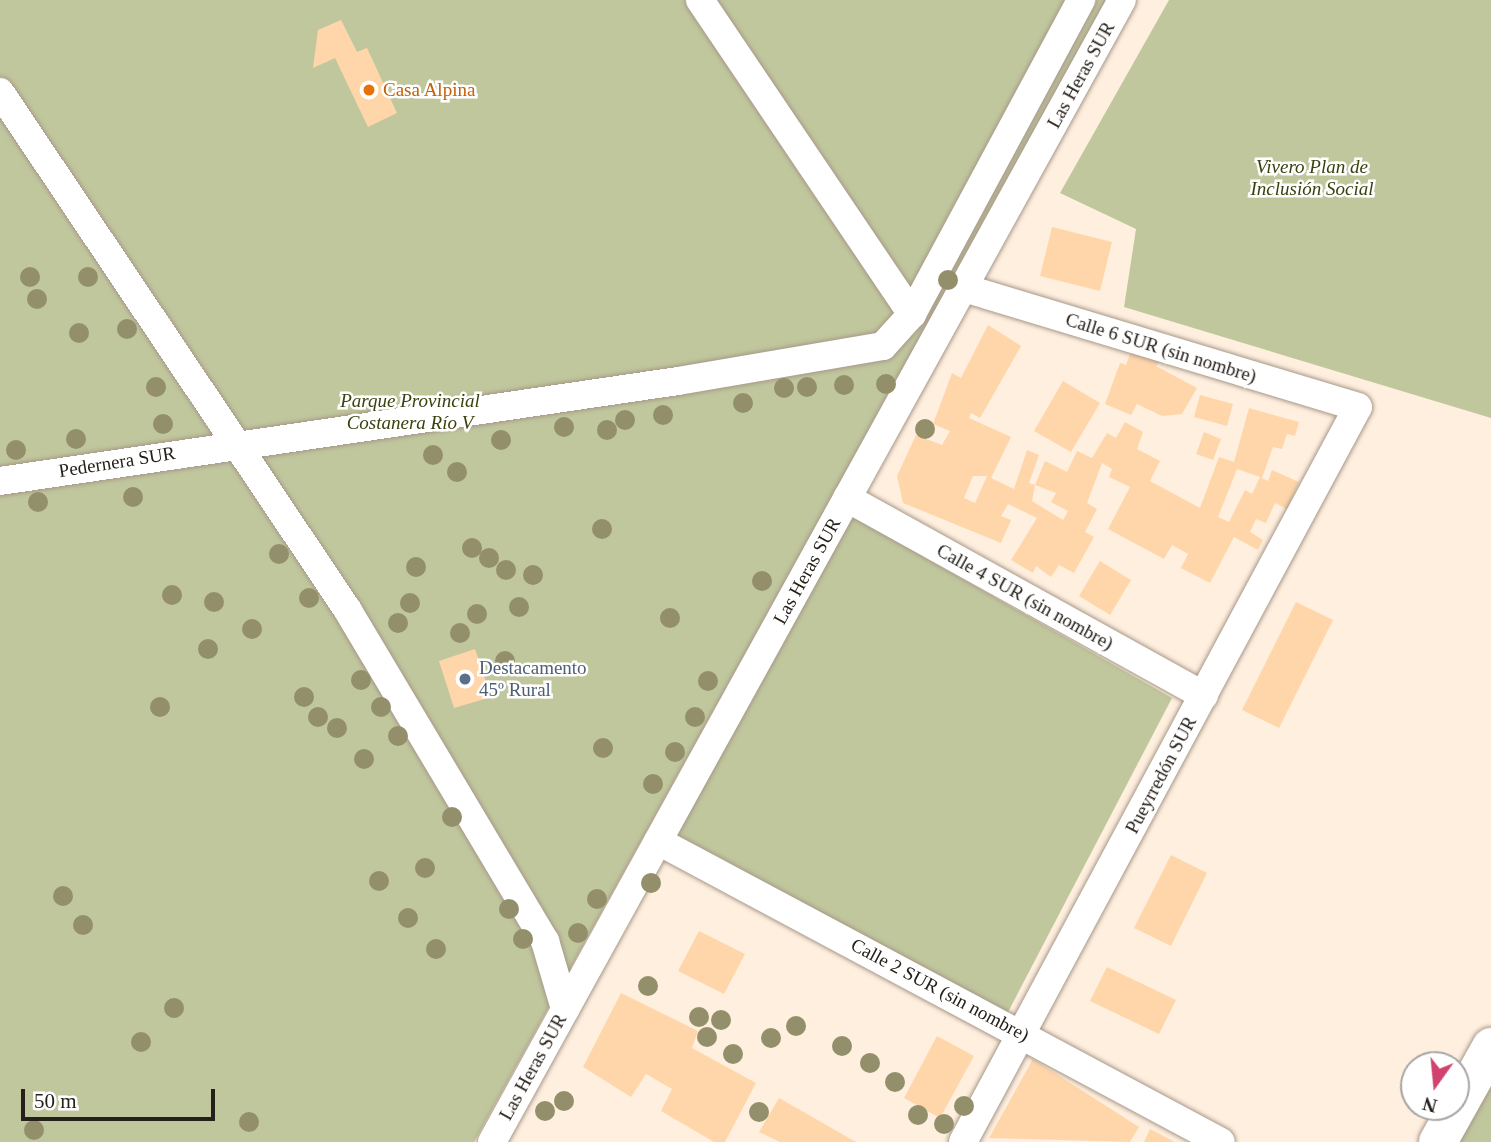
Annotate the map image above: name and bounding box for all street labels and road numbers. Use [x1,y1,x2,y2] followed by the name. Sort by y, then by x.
[1042,18,1120,132] street label: Las Heras SUR
[1063,308,1259,388] street label: Calle 6 SUR (sin nombre)
[57,442,177,482] street label: Pedernera SUR
[768,514,846,628] street label: Las Heras SUR
[933,539,1117,655] street label: Calle 4 SUR (sin nombre)
[1121,713,1201,837] street label: Pueyrredón SUR
[847,933,1033,1047] street label: Calle 2 SUR (sin nombre)
[494,1010,572,1124] street label: Las Heras SUR

